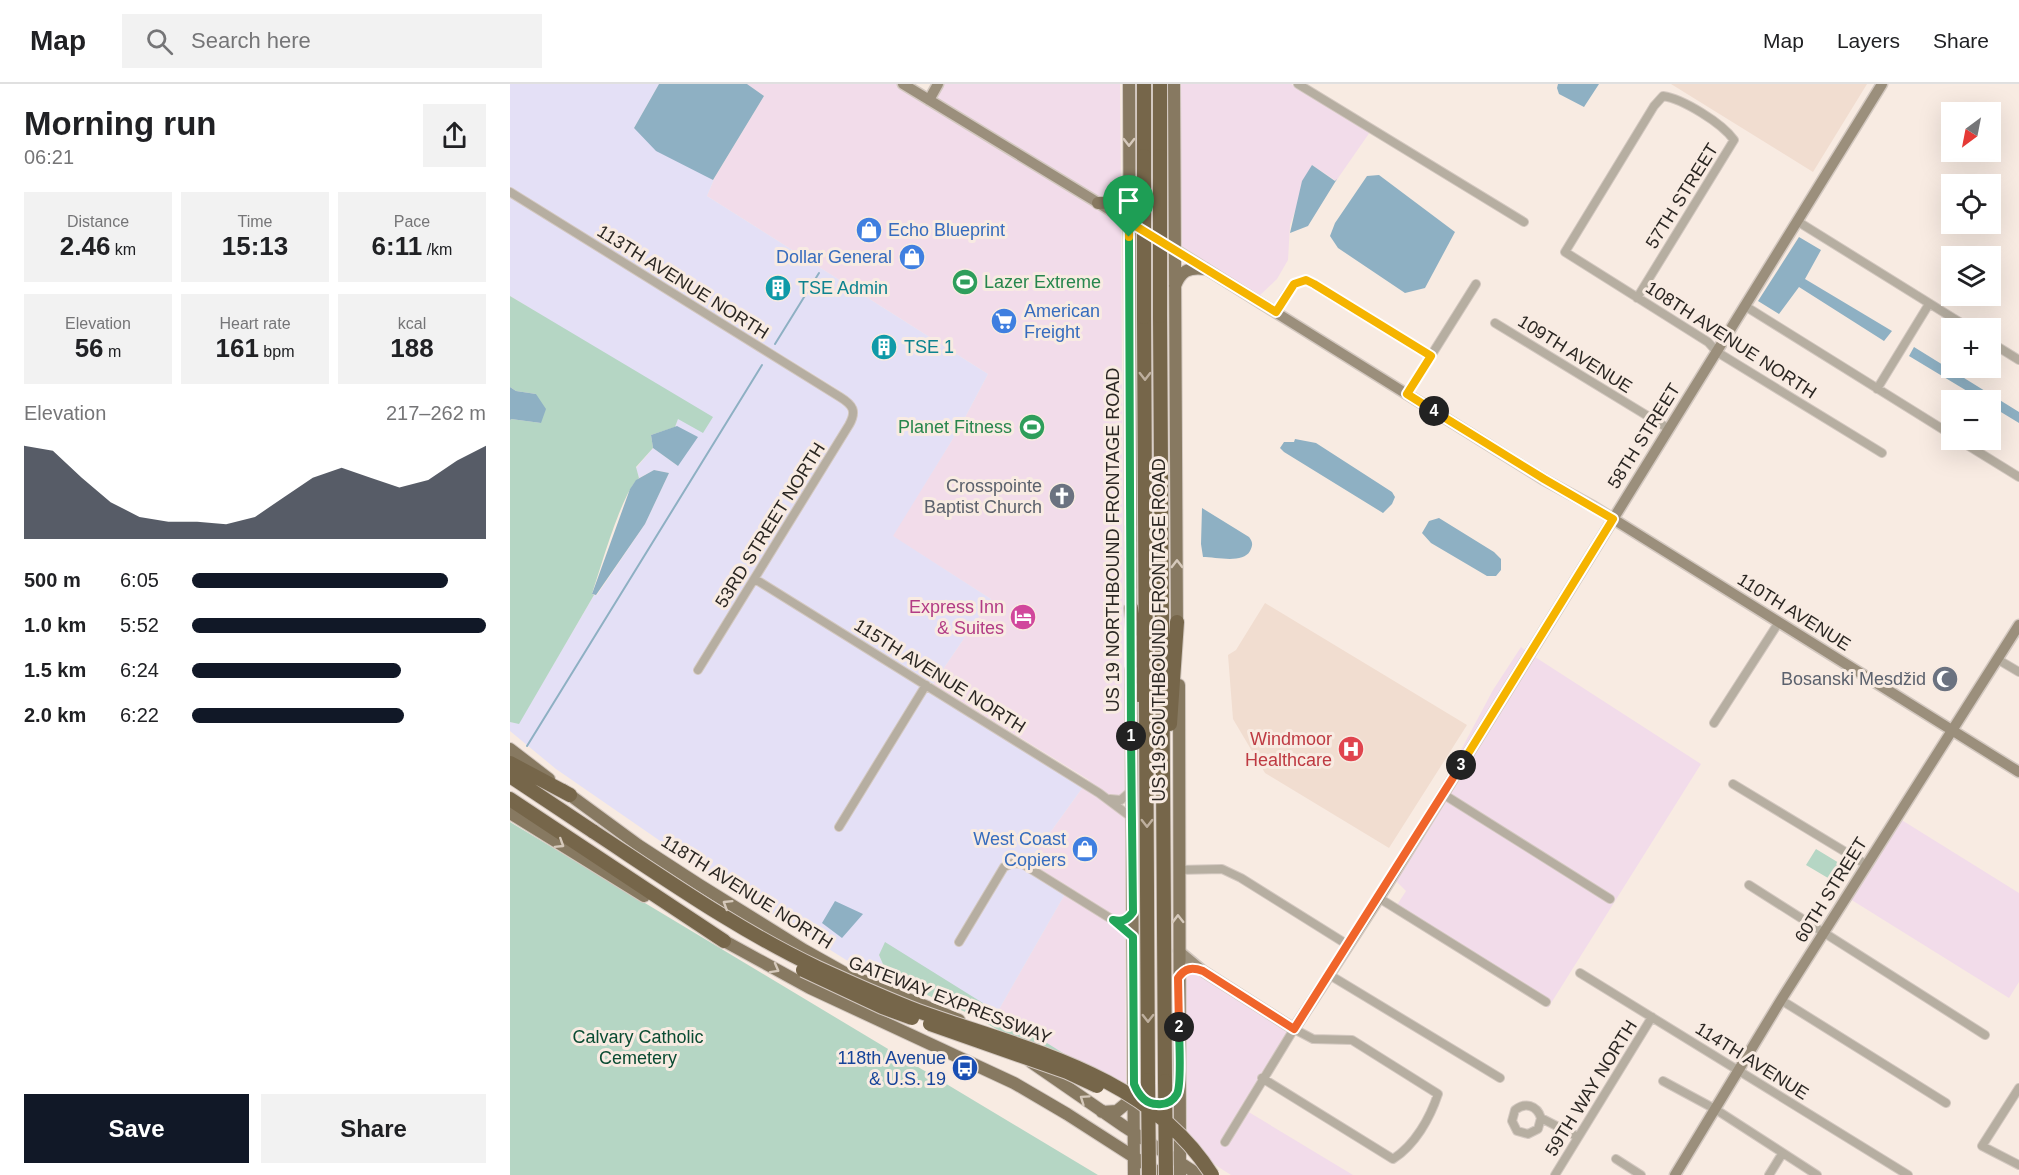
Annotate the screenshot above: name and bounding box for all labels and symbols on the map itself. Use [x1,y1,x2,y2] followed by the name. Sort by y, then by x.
[1941,102,2001,162] north arrow
[1123,138,1135,147] one-way arrow
[1642,140,1722,252] street label: 57TH STREET
[1103,175,1154,237] pin
[854,215,884,245] shop icon: Echo Blueprint
[888,220,1005,240] place label: Echo Blueprint
[594,221,772,343] street label: 113TH AVENUE NORTH
[897,242,927,272] shop icon: Dollar General
[776,247,892,267] place label: Dollar General
[950,267,980,297] sports icon: Lazer Extreme
[984,272,1101,292] place label: Lazer Extreme
[763,273,793,303] building icon: TSE Admin
[1642,277,1820,403] street label: 108TH AVENUE NORTH
[798,278,888,298] place label: TSE Admin
[1024,301,1100,342] place label: American Freight
[989,306,1019,336] supermarket icon: American Freight
[1514,311,1636,397] street label: 109TH AVENUE
[869,332,899,362] building icon: TSE 1
[904,337,954,357] place label: TSE 1
[1103,368,1123,712] street label: US 19 NORTHBOUND FRONTAGE ROAD
[1139,371,1151,380] one-way arrow
[1604,380,1684,492] street label: 58TH STREET
[1419,396,1449,426] pin: 4
[1017,412,1047,442] sports icon: Planet Fitness
[898,417,1012,437] place label: Planet Fitness
[711,439,829,611] street label: 53RD STREET NORTH
[1149,458,1169,802] street label: US 19 SOUTHBOUND FRONTAGE ROAD
[924,476,1042,517] place label: Crosspointe Baptist Church
[1047,481,1077,511] church icon: Crosspointe Baptist Church
[1170,559,1183,568] one-way arrow
[1734,569,1854,655] street label: 110TH AVENUE
[909,597,1004,638] place label: Express Inn & Suites
[1008,602,1038,632] hotel icon: Express Inn & Suites
[851,615,1029,737] street label: 115TH AVENUE NORTH
[1930,664,1960,694] mosque icon: Bosanski Mesdžid
[1781,669,1926,689] place label: Bosanski Mesdžid
[1116,721,1146,751] pin: 1
[1245,729,1332,770] place label: Windmoor Healthcare
[1336,734,1366,764] hospital icon: Windmoor Healthcare
[1446,750,1476,780] pin: 3
[1141,818,1153,827] one-way arrow
[973,829,1066,870] place label: West Coast Copiers
[658,831,836,953] street label: 118TH AVENUE NORTH
[1070,834,1100,864] shop icon: West Coast Copiers
[1791,834,1871,946] street label: 60TH STREET
[553,837,564,848] one-way arrow
[723,900,734,911] one-way arrow
[1172,915,1184,924] one-way arrow
[846,952,1054,1048] street label: GATEWAY EXPRESSWAY
[769,962,779,973] one-way arrow
[1164,1012,1194,1042] pin: 2
[1142,1013,1154,1022] one-way arrow
[1541,1016,1641,1160] street label: 59TH WAY NORTH
[1692,1018,1812,1104] street label: 114TH AVENUE
[572,1027,704,1068] park label: Calvary Catholic Cemetery
[838,1048,946,1089] place label: 118th Avenue & U.S. 19
[950,1053,980,1083] bus stop icon: 118th Avenue & U.S. 19
[1080,1095,1091,1106] one-way arrow

